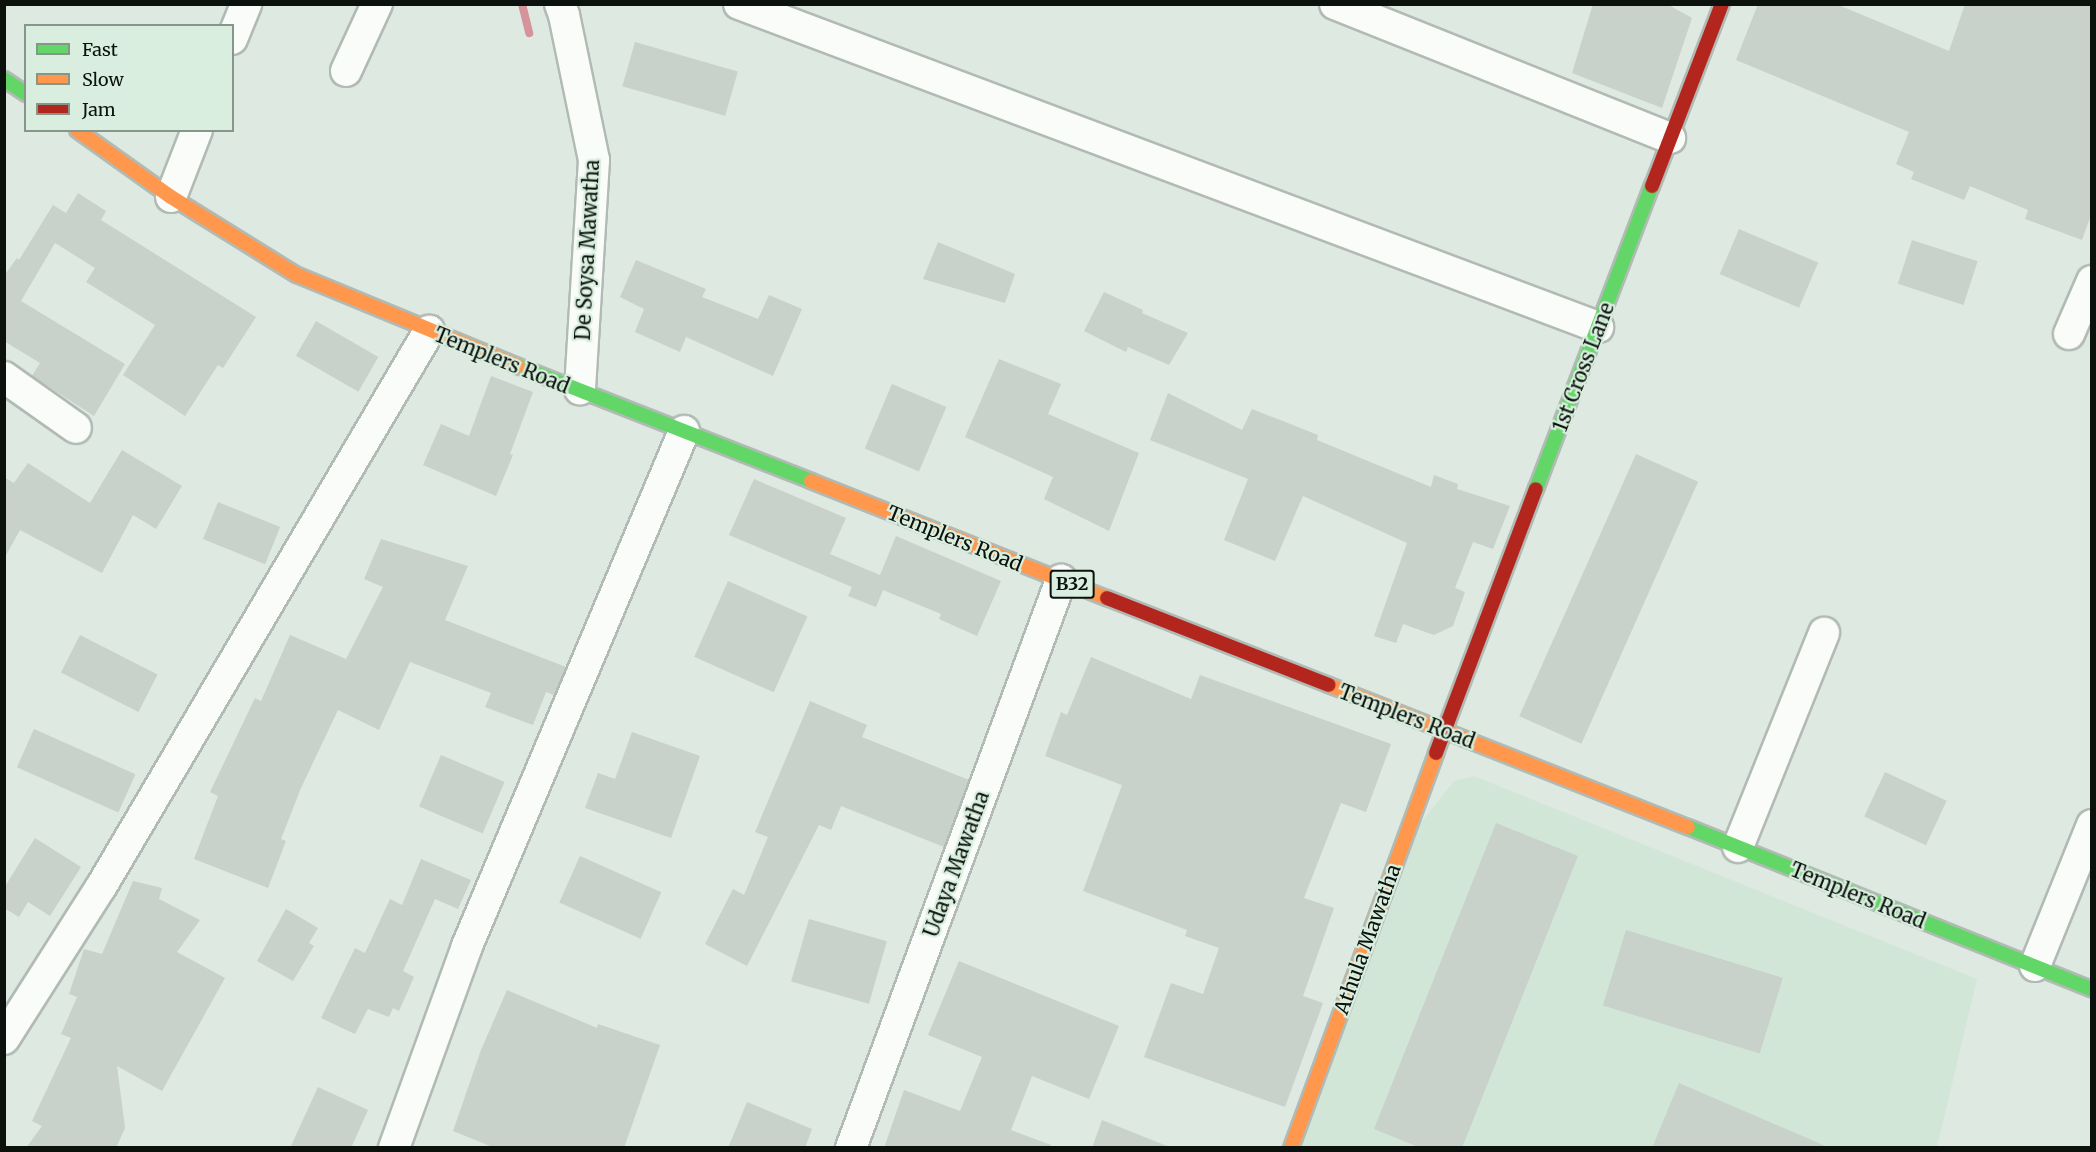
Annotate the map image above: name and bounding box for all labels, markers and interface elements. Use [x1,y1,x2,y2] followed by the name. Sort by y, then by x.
[24,24,234,132] legend
[82,38,118,61] text: Fast
[82,68,124,91] text: Slow
[82,98,116,121] text: Jam
[570,159,604,341] street label: De Soysa Mawatha
[1547,299,1619,435] street label: 1st Cross Lane
[431,322,573,398] street label: Templers Road
[884,500,1026,576] street label: Templers Road
[1050,569,1094,599] road number: B32
[1336,679,1478,753] street label: Templers Road
[918,788,994,940] street label: Udaya Mawatha
[1787,857,1929,933] street label: Templers Road
[1329,861,1405,1017] street label: Athula Mawatha

